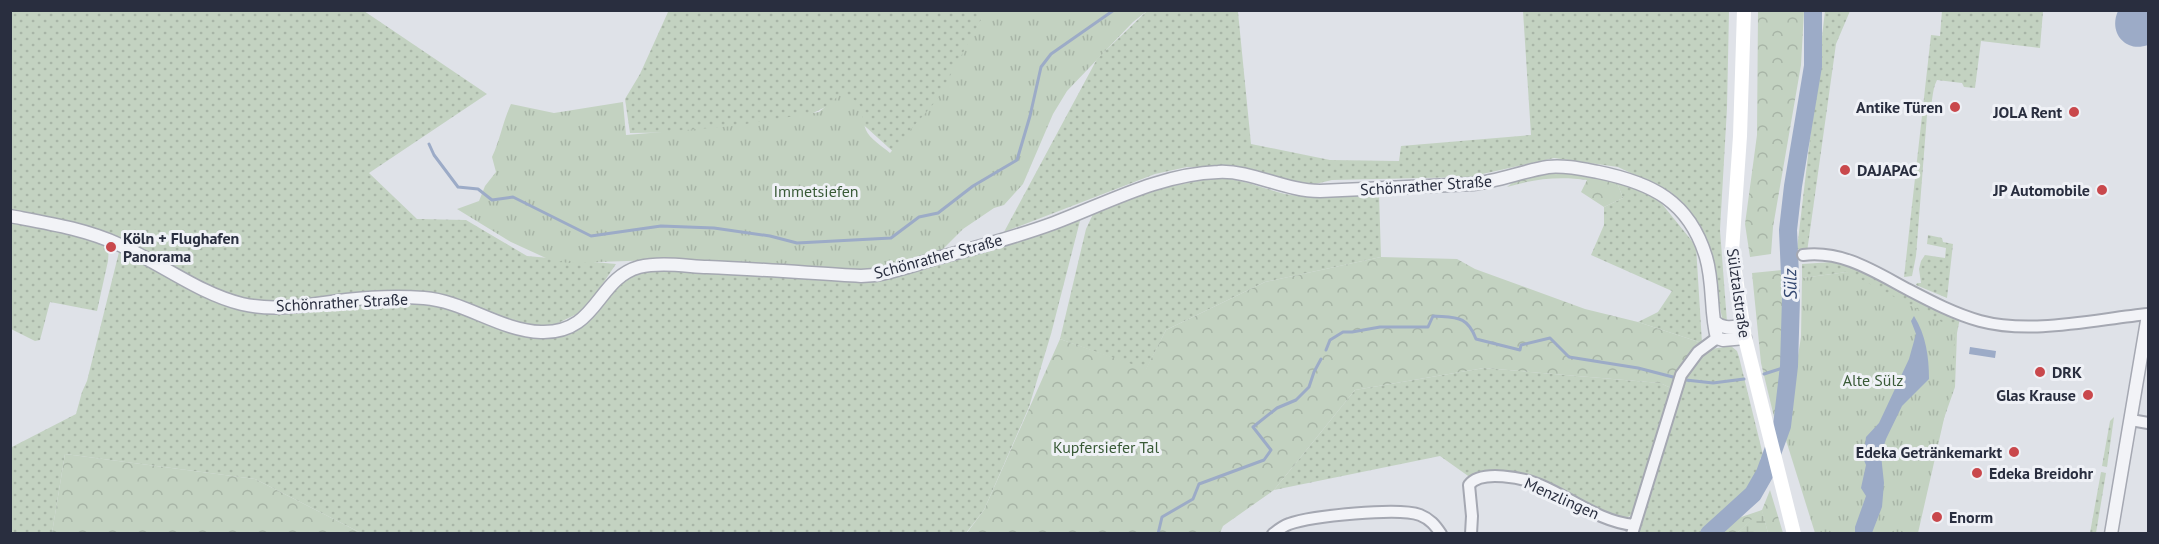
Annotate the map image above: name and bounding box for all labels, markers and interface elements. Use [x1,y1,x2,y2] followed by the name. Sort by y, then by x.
[1856,97,1943,117] place label: Antike Türen
[1948,100,1962,114] marker: Antike Türen
[1992,102,2062,122] place label: JOLA Rent
[2067,105,2081,119] marker: JOLA Rent
[1857,160,1918,180] place label: DAJAPAC
[1838,163,1852,177] marker: DAJAPAC
[1359,170,1493,200] street label: Schönrather Straße
[1992,180,2090,200] place label: JP Automobile
[773,181,859,201] park label: Immetsiefen
[2095,183,2109,197] marker: JP Automobile
[123,228,239,266] place label: Köln + Flughafen Panorama
[872,229,1004,283] street label: Schönrather Straße
[104,240,118,254] marker: Köln + Flughafen Panorama
[1723,247,1755,339] street label: Sülztalstraße
[1778,268,1802,300] water label: Sülz
[276,289,408,315] street label: Schönrather Straße
[2052,362,2082,382] place label: DRK
[2033,365,2047,379] marker: DRK
[1843,370,1903,390] park label: Alte Sülz
[1996,385,2076,405] place label: Glas Krause
[2081,388,2095,402] marker: Glas Krause
[1053,437,1159,457] park label: Kupfersiefer Tal
[1856,442,2002,462] place label: Edeka Getränkemarkt
[2007,445,2021,459] marker: Edeka Getränkemarkt
[1989,463,2093,483] place label: Edeka Breidohr
[1970,466,1984,480] marker: Edeka Breidohr
[1521,473,1603,523] street label: Menzlingen
[1949,507,1993,527] place label: Enorm
[1930,510,1944,524] marker: Enorm

